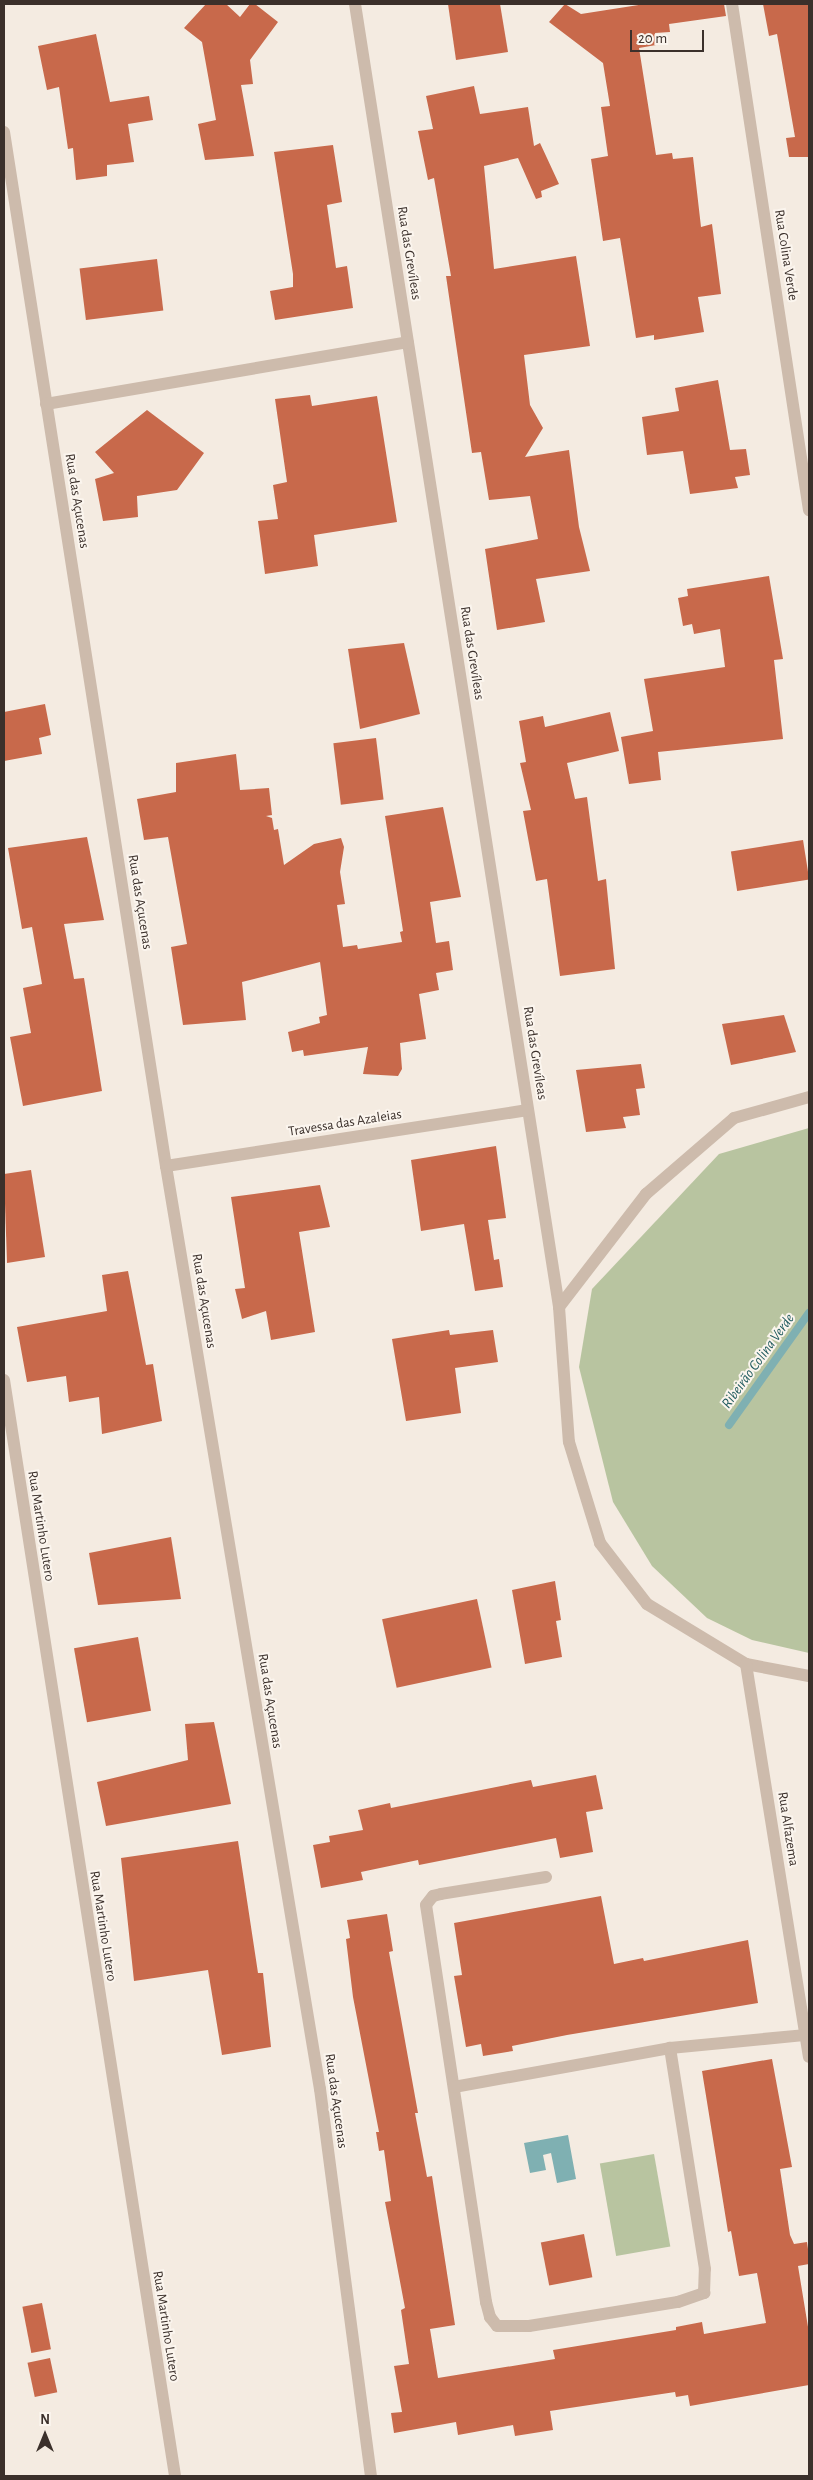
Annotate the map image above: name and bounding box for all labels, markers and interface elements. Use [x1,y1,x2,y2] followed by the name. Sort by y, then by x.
[633,20,707,52] scale bar
[638,31,667,46] text: 20 m
[393,205,425,301] street label: Rua das Grevíleas
[771,208,801,302] street label: Rua Colina Verde
[61,452,93,550] street label: Rua das Açucenas
[456,605,488,701] street label: Rua das Grevíleas
[124,853,156,951] street label: Rua das Açucenas
[519,1005,551,1101] street label: Rua das Grevíleas
[287,1106,403,1140] street label: Travessa das Azaleias
[188,1252,220,1350] street label: Rua das Açucenas
[718,1310,798,1412] water label: Ribeirão Colina Verde
[24,1469,58,1583] street label: Rua Martinho Lutero
[254,1652,286,1750] street label: Rua das Açucenas
[774,1791,802,1867] street label: Rua Alfazema
[86,1869,120,1983] street label: Rua Martinho Lutero
[321,2052,351,2150] street label: Rua das Açucenas
[149,2269,183,2383] street label: Rua Martinho Lutero
[20,2410,70,2460] north arrow
[40,2413,50,2427] text: N

